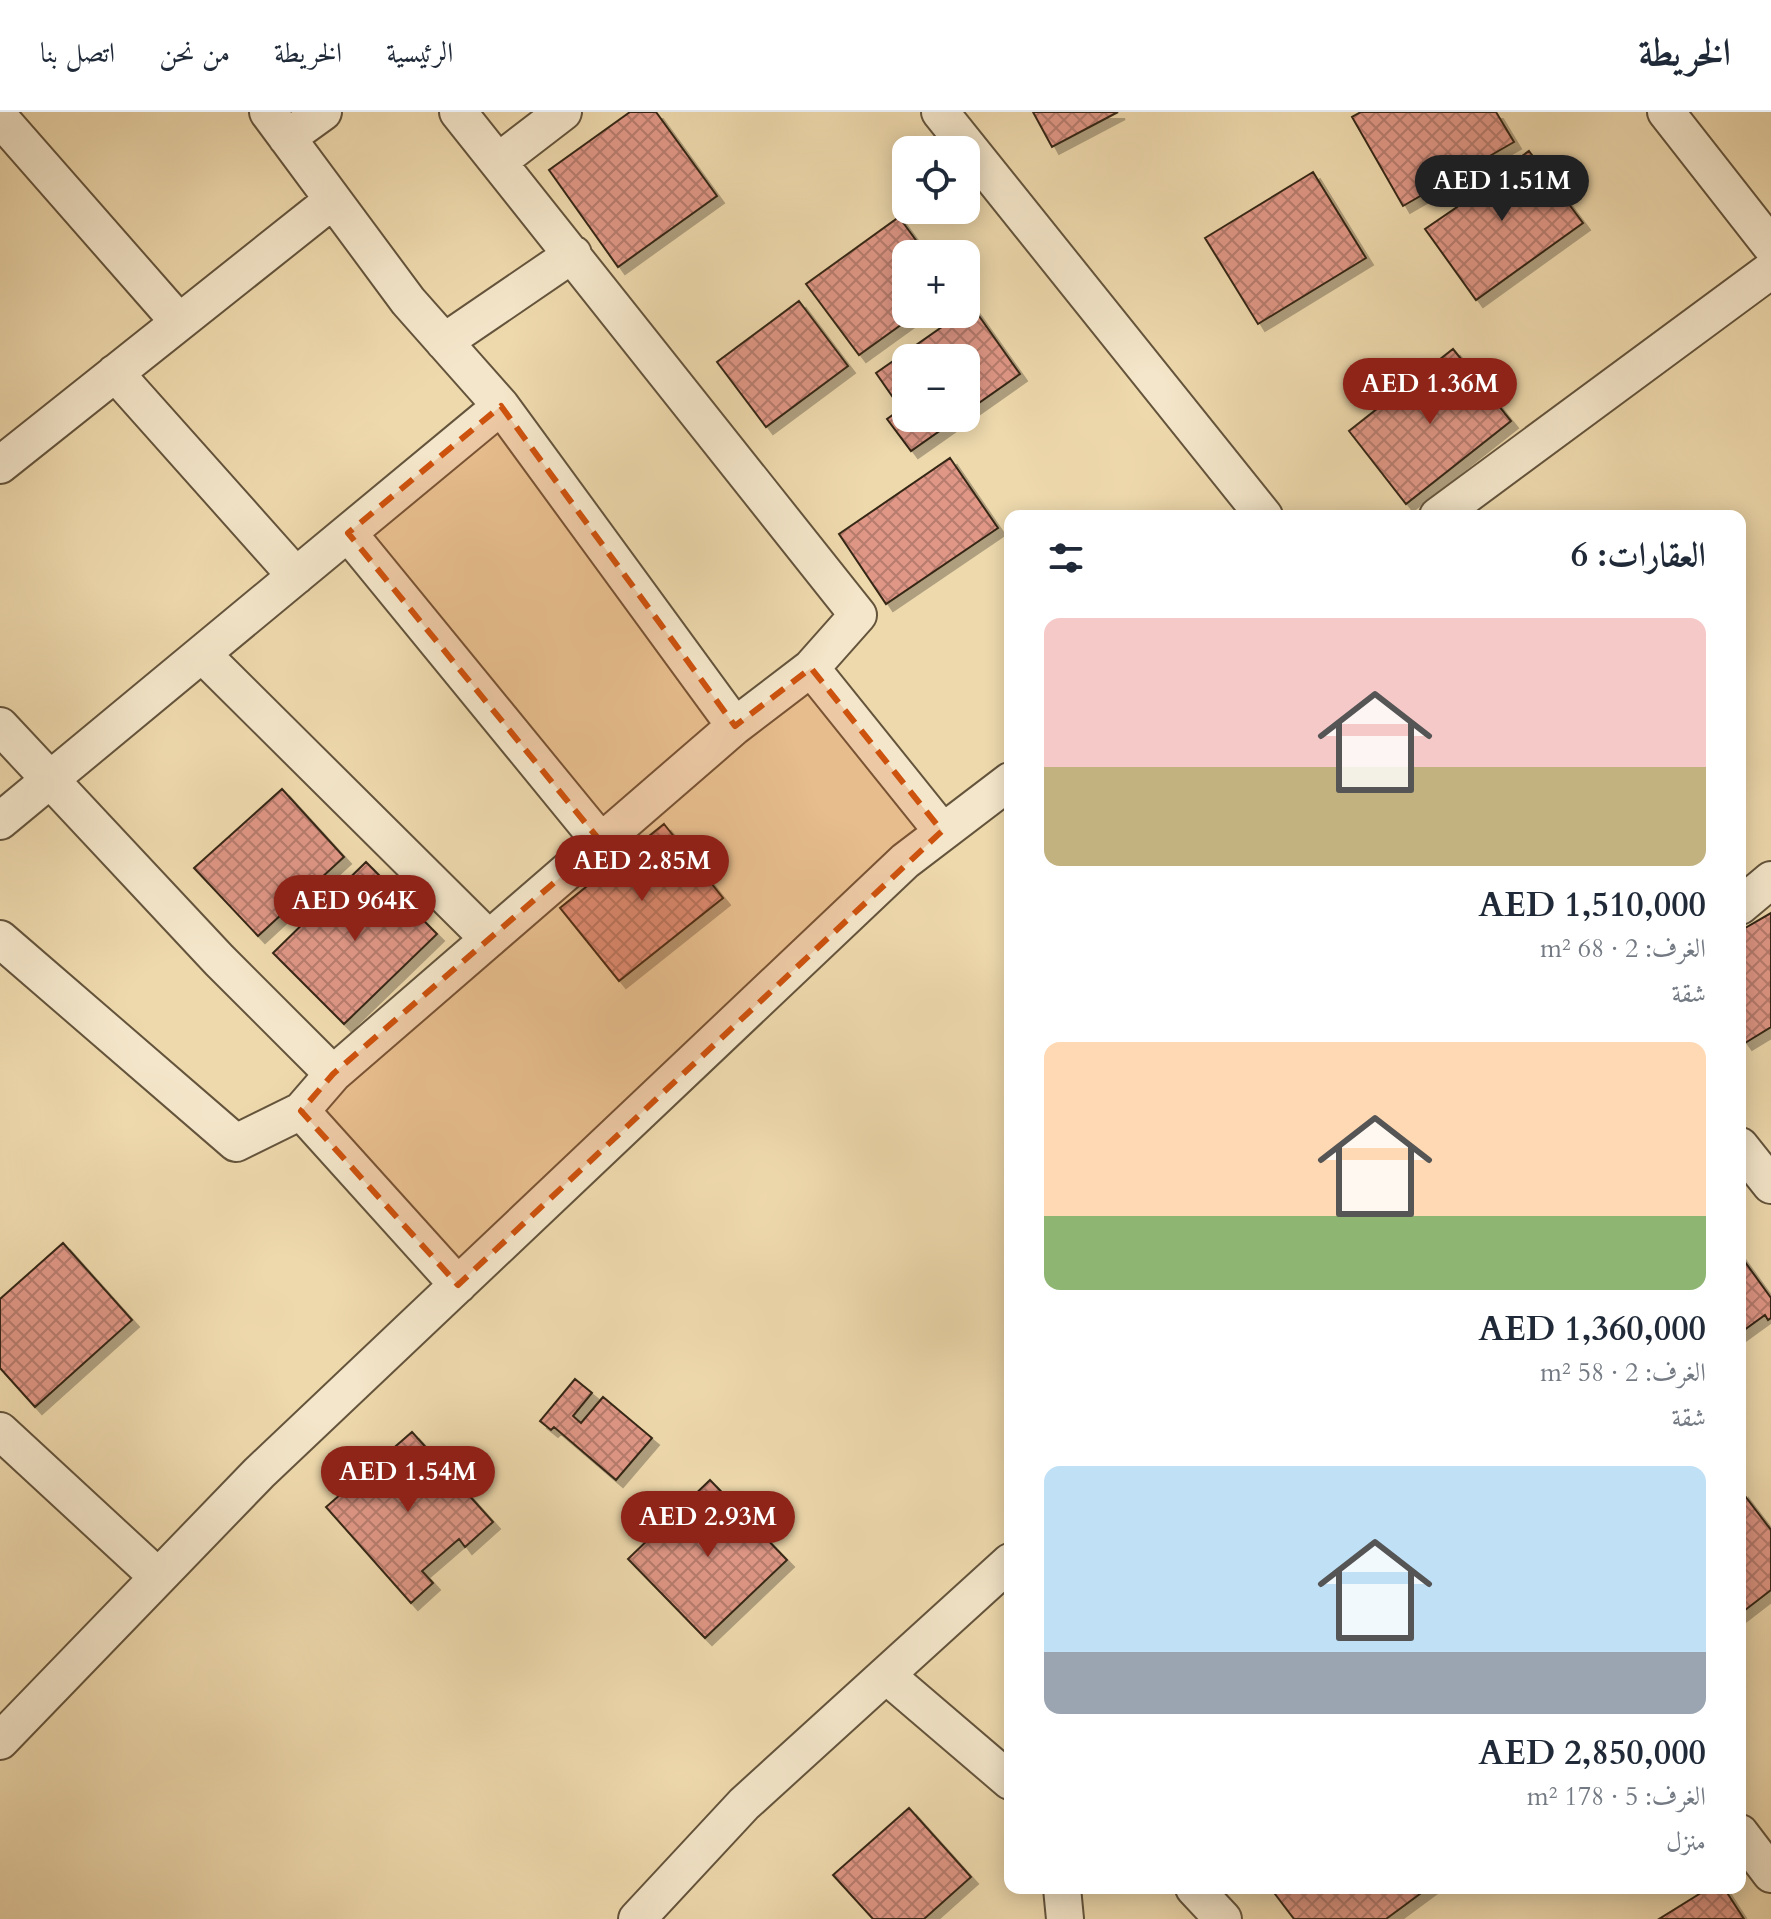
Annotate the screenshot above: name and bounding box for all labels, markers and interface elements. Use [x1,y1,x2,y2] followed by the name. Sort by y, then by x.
[1639,27,1731,79] text: الخريطة
[40,34,115,72] text: اتصل بنا
[159,34,230,72] text: من نحن
[274,34,342,72] text: الخريطة
[386,34,453,72] text: الرئيسية
[892,136,980,432] map controls
[892,136,980,224] button: locate
[1410,155,1594,223] pin: AED 1.51M
[1433,163,1571,198] text: AED 1.51M
[892,240,980,328] button: +
[892,344,980,432] button: −
[1338,358,1522,426] pin: AED 1.36M
[1361,366,1499,401] text: AED 1.36M
[1571,532,1706,578] text: العقارات: 6
[1044,536,1088,580] icon: filters
[1303,670,1447,814] icon: home
[550,835,734,903] pin: AED 2.85M
[573,843,711,878] text: AED 2.85M
[272,875,438,943] pin: AED 964K
[1479,882,1706,928] text: AED 1,510,000
[292,883,418,918] text: AED 964K
[1540,931,1706,966] text: الغرف: 2 · 68 m²
[1672,976,1706,1011] text: شقة
[1303,1094,1447,1238] icon: home
[1479,1306,1706,1352] text: AED 1,360,000
[1540,1355,1706,1390] text: الغرف: 2 · 58 m²
[1672,1400,1706,1435] text: شقة
[316,1446,500,1514] pin: AED 1.54M
[339,1454,477,1489] text: AED 1.54M
[616,1491,800,1559] pin: AED 2.93M
[639,1499,777,1534] text: AED 2.93M
[1303,1518,1447,1662] icon: home
[1479,1730,1706,1776] text: AED 2,850,000
[1527,1779,1706,1814] text: الغرف: 5 · 178 m²
[1666,1824,1706,1859] text: منزل

